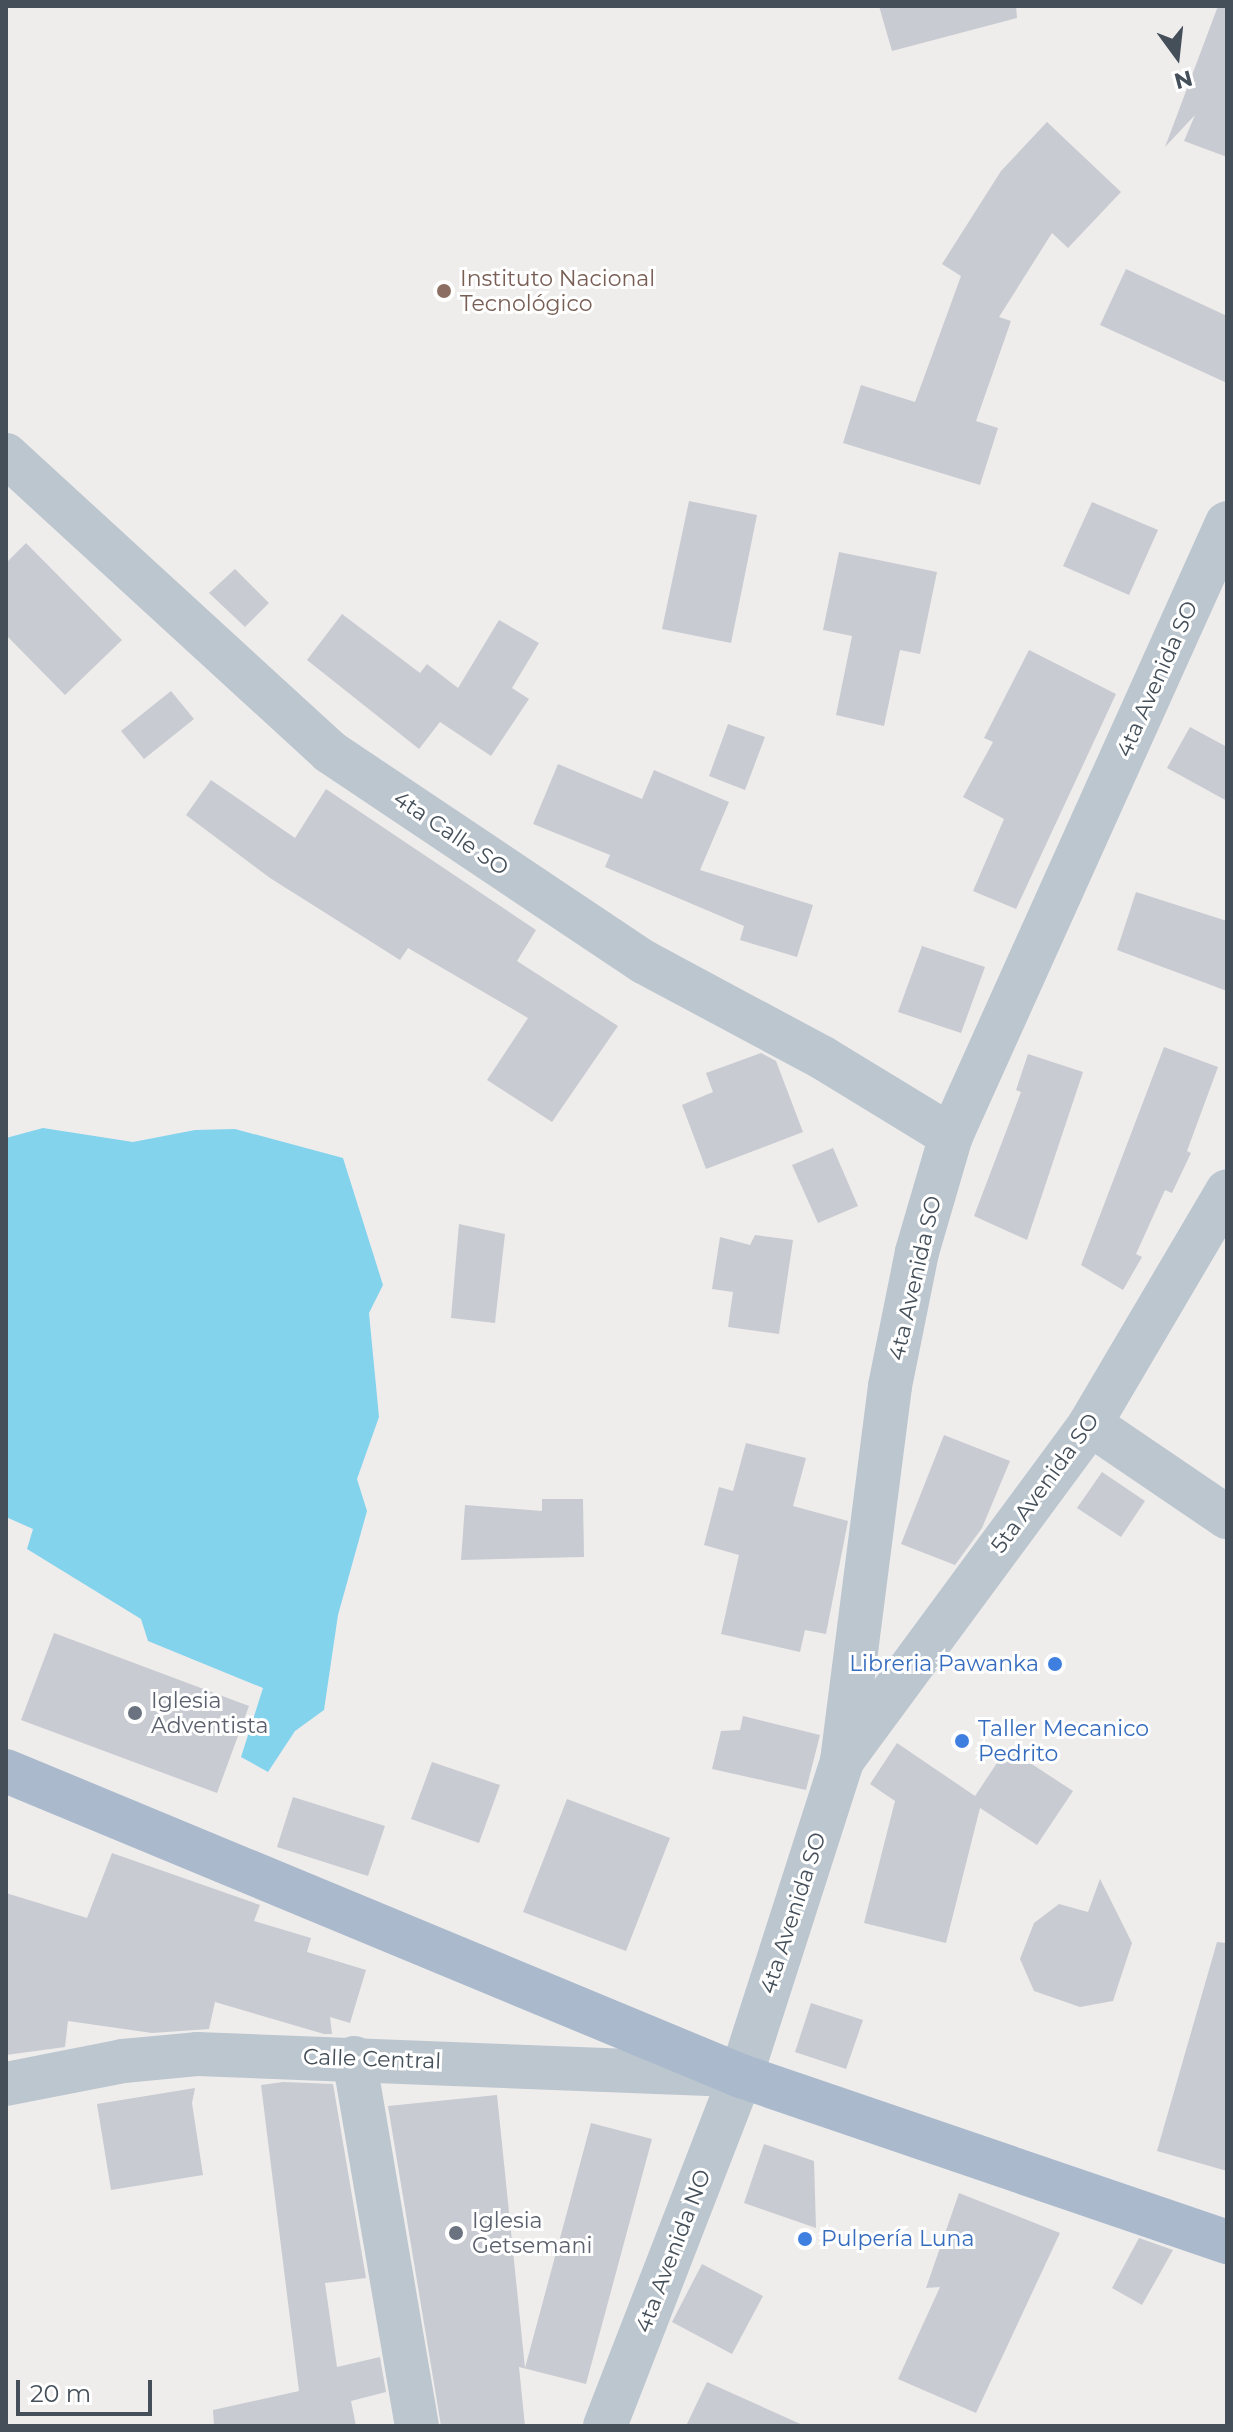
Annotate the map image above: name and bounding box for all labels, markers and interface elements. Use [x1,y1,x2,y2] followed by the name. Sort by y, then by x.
[1137,16,1217,96] north arrow
[1171,64,1195,95] text: N
[460,265,655,316] place label: Instituto Nacional Tecnológico
[435,282,453,300] marker: Instituto Nacional Tecnológico
[1111,597,1203,761] street label: 4ta Avenida SO
[388,785,514,881] street label: 4ta Calle SO
[883,1193,947,1363] street label: 4ta Avenida SO
[985,1408,1105,1558] street label: 5ta Avenida SO
[849,1651,1039,1677] place label: Libreria Pawanka
[1046,1655,1064,1673] marker: Libreria Pawanka
[151,1687,268,1738] place label: Iglesia Adventista
[126,1704,144,1722] marker: Iglesia Adventista
[978,1715,1149,1766] place label: Taller Mecanico Pedrito
[953,1732,971,1750] marker: Taller Mecanico Pedrito
[754,1829,832,1997] street label: 4ta Avenida SO
[302,2043,442,2075] street label: Calle Central
[630,2166,716,2336] street label: 4ta Avenida NO
[472,2207,592,2258] place label: Iglesia Getsemani
[447,2224,465,2242] marker: Iglesia Getsemani
[821,2226,974,2252] place label: Pulpería Luna
[796,2230,814,2248] marker: Pulpería Luna
[20,2364,156,2414] scale bar
[30,2379,91,2408] text: 20 m

